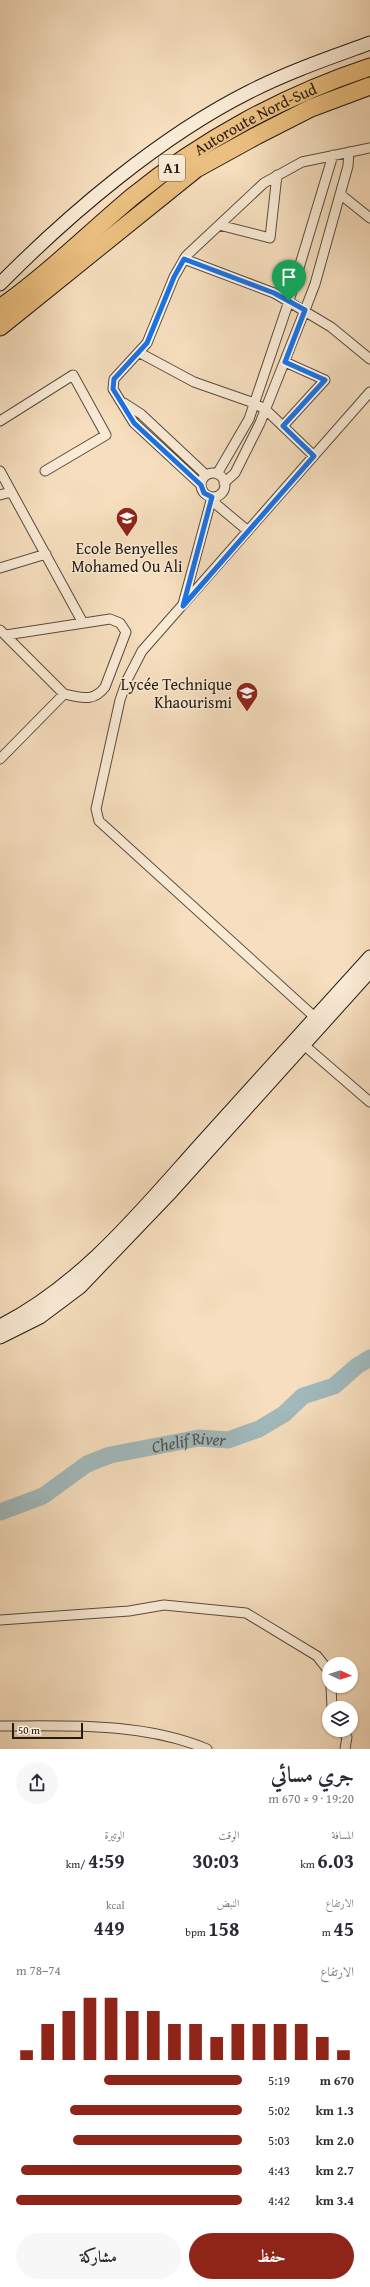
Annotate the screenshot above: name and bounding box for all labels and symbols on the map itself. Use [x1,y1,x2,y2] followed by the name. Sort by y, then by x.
[189,76,321,161] street label: Autoroute Nord-Sud
[159,155,185,181] road number: A1
[272,260,306,301] pin
[114,505,140,538] school or university icon: Ecole Benyelles Mohamed Ou Ali
[71,536,183,578] place label: Ecole Benyelles Mohamed Ou Ali
[121,672,233,714] place label: Lycée Technique Khaourismi
[234,680,260,713] school or university icon: Lycée Technique Khaourismi
[149,1425,227,1459] water label: Chelif River
[322,1657,358,1693] north arrow
[12,1721,83,1740] scale bar

